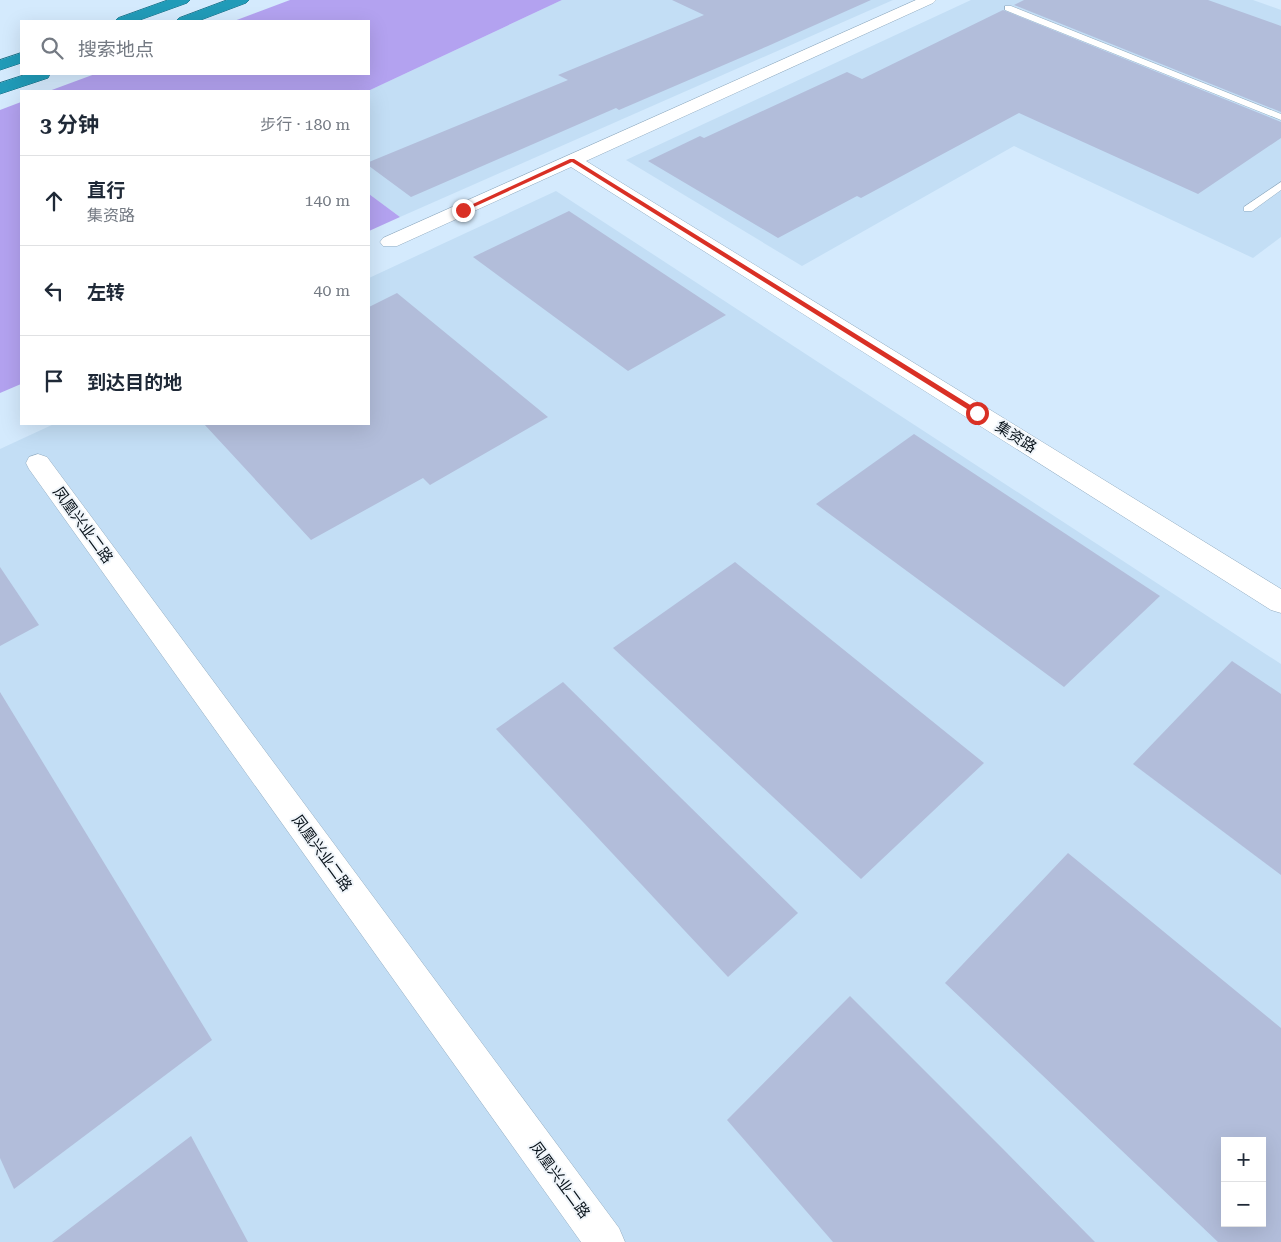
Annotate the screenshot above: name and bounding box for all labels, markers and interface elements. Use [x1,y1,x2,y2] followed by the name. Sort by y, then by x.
[20,20,370,75] search box
[38,34,66,62] icon: search
[78,38,154,61] text: 搜索地点
[40,113,99,137] text: 3 分钟
[260,115,350,134] text: 步行 · 180 m
[87,179,125,202] text: 直行
[40,187,68,215] icon: ahead
[304,191,350,210] text: 140 m
[452,199,475,222] route end
[87,206,135,225] text: 集资路
[40,277,68,305] icon: left
[87,281,125,304] text: 左转
[313,281,350,300] text: 40 m
[40,367,68,395] icon: arrive
[87,371,182,394] text: 到达目的地
[966,402,989,425] route start
[992,417,1040,457] street label: 集资路
[49,483,117,567] street label: 凤凰兴业二路
[288,811,356,895] street label: 凤凰兴业二路
[1221,1137,1266,1227] map controls
[1221,1137,1266,1182] button: +
[526,1138,594,1222] street label: 凤凰兴业二路
[1221,1182,1266,1227] button: −

